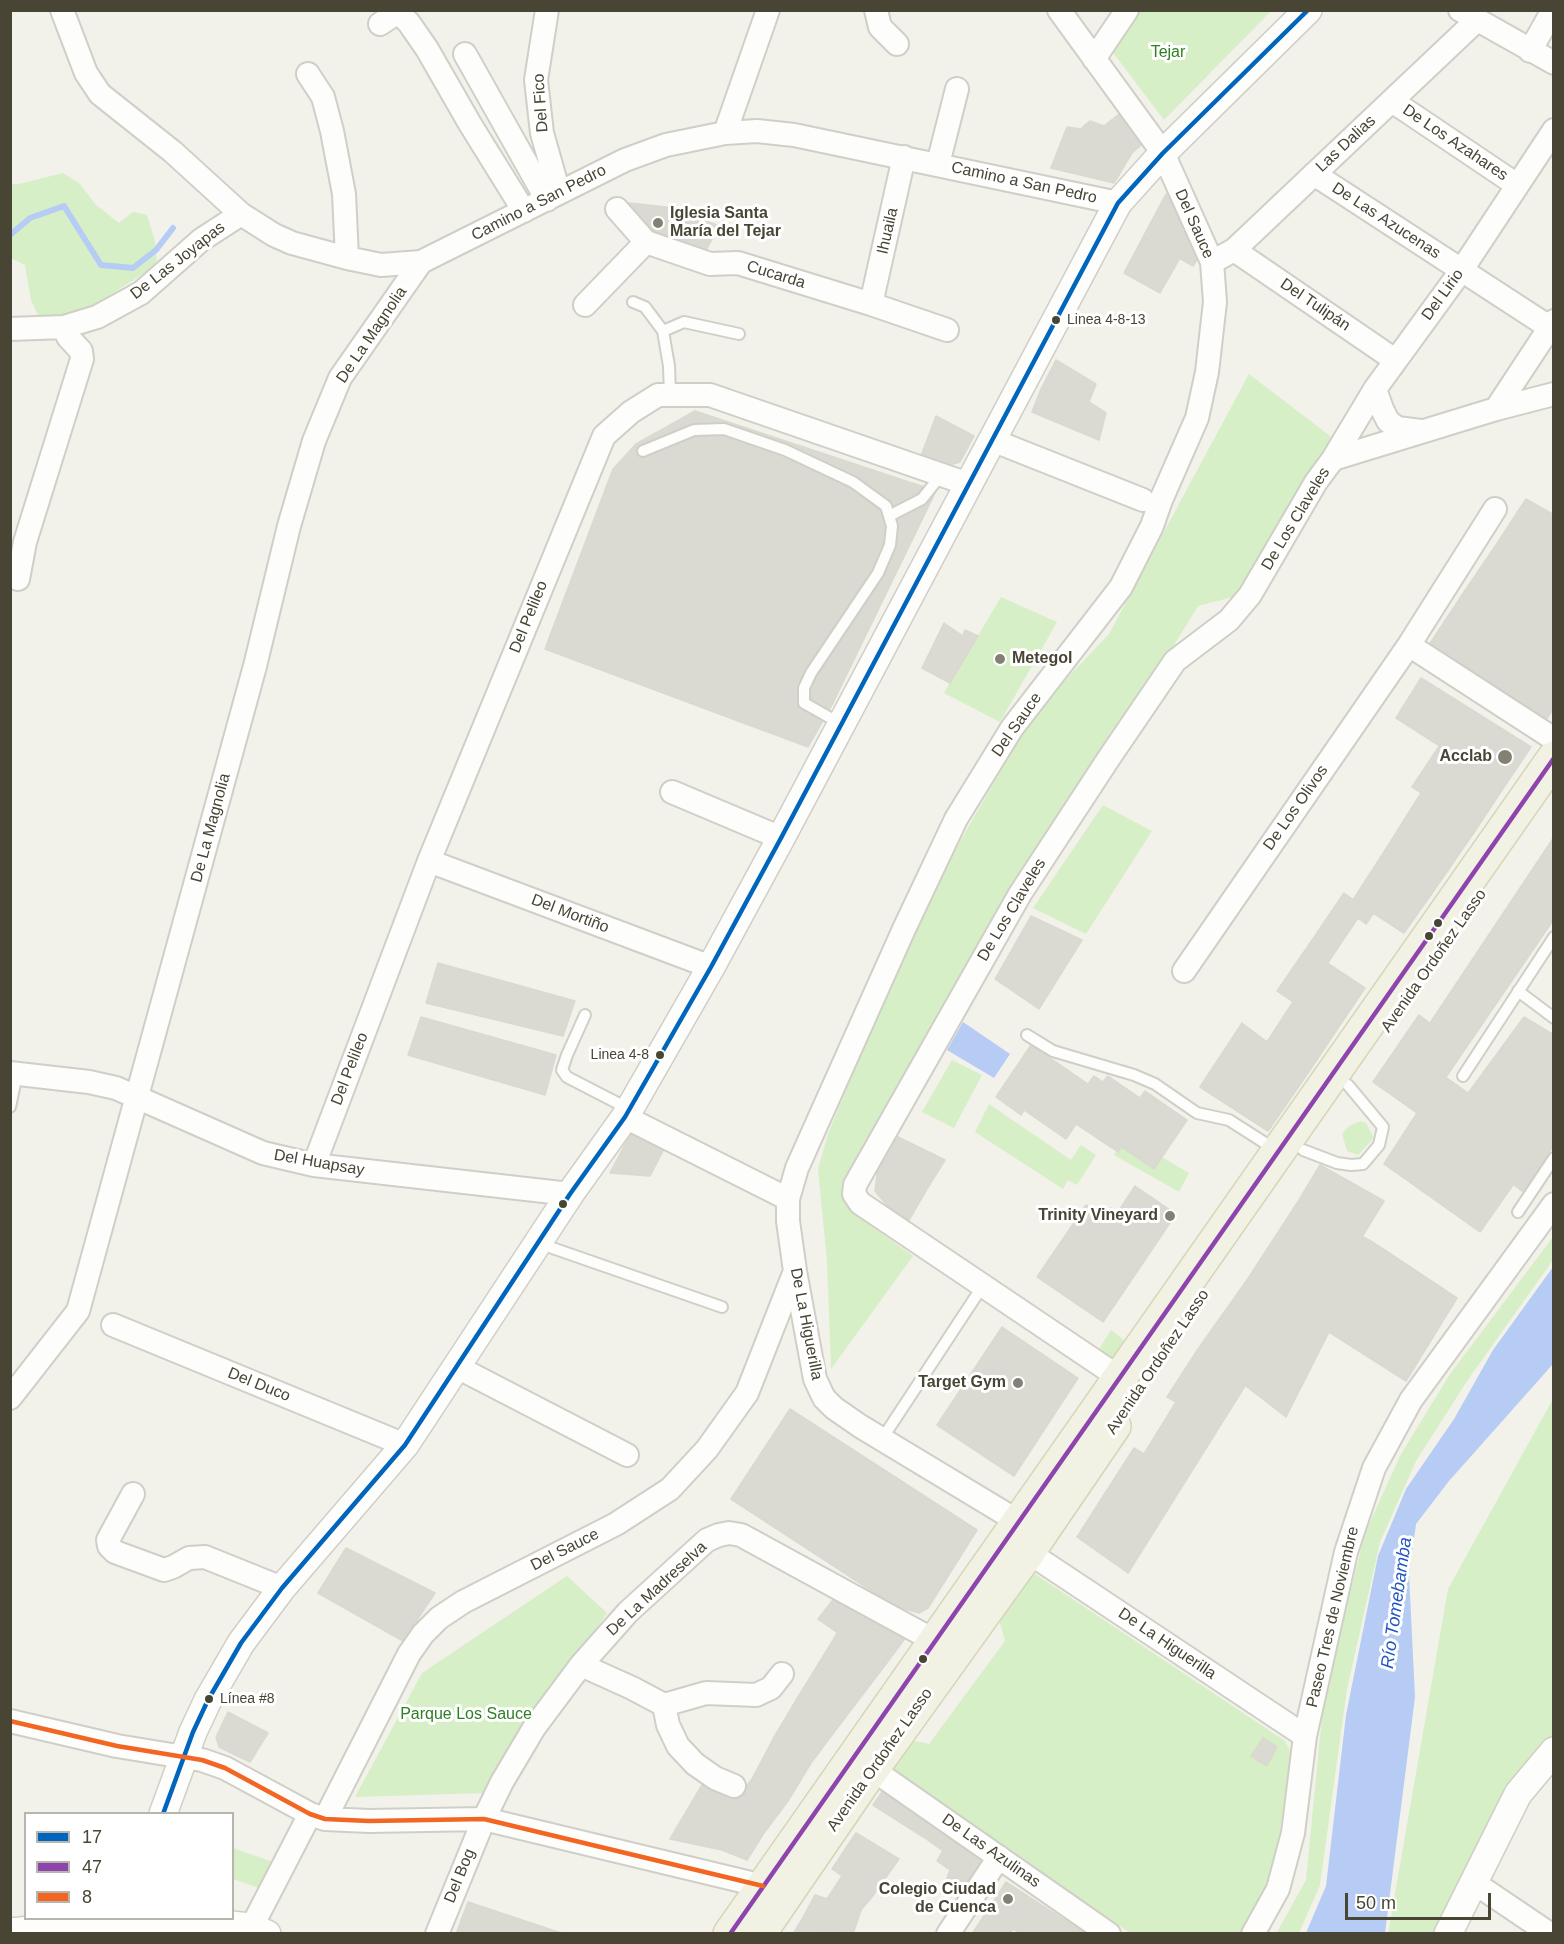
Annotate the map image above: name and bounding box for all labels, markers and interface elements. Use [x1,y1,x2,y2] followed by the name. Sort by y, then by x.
[1151,43,1185,63] park label: Tejar
[529,73,553,133] street label: Del Fico
[1399,101,1511,185] street label: De Los Azahares
[1312,112,1380,176] street label: Las Dalias
[949,158,1099,208] street label: Camino a San Pedro
[468,161,610,245] street label: Camino a San Pedro
[1328,179,1444,263] street label: De Las Azucenas
[1170,186,1218,262] street label: Del Sauce
[670,204,781,242] place label: Iglesia Santa María del Tejar
[873,206,903,256] street label: Ihuaila
[651,216,665,230] marker: Iglesia Santa María del Tejar
[127,218,229,304] street label: De Las Joyapas
[744,257,808,293] street label: Cucarda
[1418,266,1468,324] street label: Del Lirio
[1276,275,1354,335] street label: Del Tulipán
[333,283,411,387] street label: De La Magnolia
[1067,312,1146,328] place label: Linea 4-8-13
[1050,314,1062,326] marker: Linea 4-8-13
[1258,464,1334,574] street label: De Los Claveles
[506,578,552,656] street label: Del Pelileo
[1012,649,1072,669] place label: Metegol
[993,652,1007,666] marker: Metegol
[988,689,1046,761] street label: Del Sauce
[1440,747,1492,767] place label: Acclab
[1496,748,1514,766] marker: Acclab
[1260,762,1332,854] street label: De Los Olivos
[187,771,235,885] street label: De La Magnolia
[974,855,1050,965] street label: De Los Claveles
[1377,886,1491,1036] street label: Avenida Ordoñez Lasso
[528,890,612,938] street label: Del Mortiño
[1432,917,1444,929] unlabelled marker
[1423,930,1435,942] unlabelled marker
[327,1030,373,1108] street label: Del Pelileo
[591,1047,649,1063] place label: Linea 4-8
[654,1049,666,1061] marker: Linea 4-8
[272,1146,366,1180] street label: Del Huapsay
[557,1198,569,1210] unlabelled marker
[1038,1206,1158,1226] place label: Trinity Vineyard
[1163,1209,1177,1223] marker: Trinity Vineyard
[786,1266,826,1382] street label: De La Higuerilla
[1102,1286,1214,1438] street label: Avenida Ordoñez Lasso
[225,1364,293,1406] street label: Del Duco
[918,1373,1006,1393] place label: Target Gym
[1011,1376,1025,1390] marker: Target Gym
[528,1525,602,1575] street label: Del Sauce
[1303,1525,1363,1709] street label: Paseo Tres de Noviembre
[1377,1536,1417,1670] water label: Río Tomebamba
[603,1538,711,1640] street label: De La Madreselva
[1114,1604,1220,1684] street label: De La Higuerilla
[917,1653,929,1665] unlabelled marker
[823,1685,937,1835] street label: Avenida Ordoñez Lasso
[220,1691,274,1707] place label: Línea #8
[203,1693,215,1705] marker: Línea #8
[400,1705,532,1725] park label: Parque Los Sauce
[938,1810,1044,1892] street label: De Las Azulinas
[24,1812,234,1920] legend
[82,1827,102,1847] text: 17
[440,1846,480,1906] street label: Del Bog
[82,1857,102,1877] text: 47
[879,1880,996,1918] place label: Colegio Ciudad de Cuenca
[1348,1881,1494,1919] scale bar
[82,1887,92,1907] text: 8
[1001,1892,1015,1906] marker: Colegio Ciudad de Cuenca
[1356,1893,1396,1913] text: 50 m

